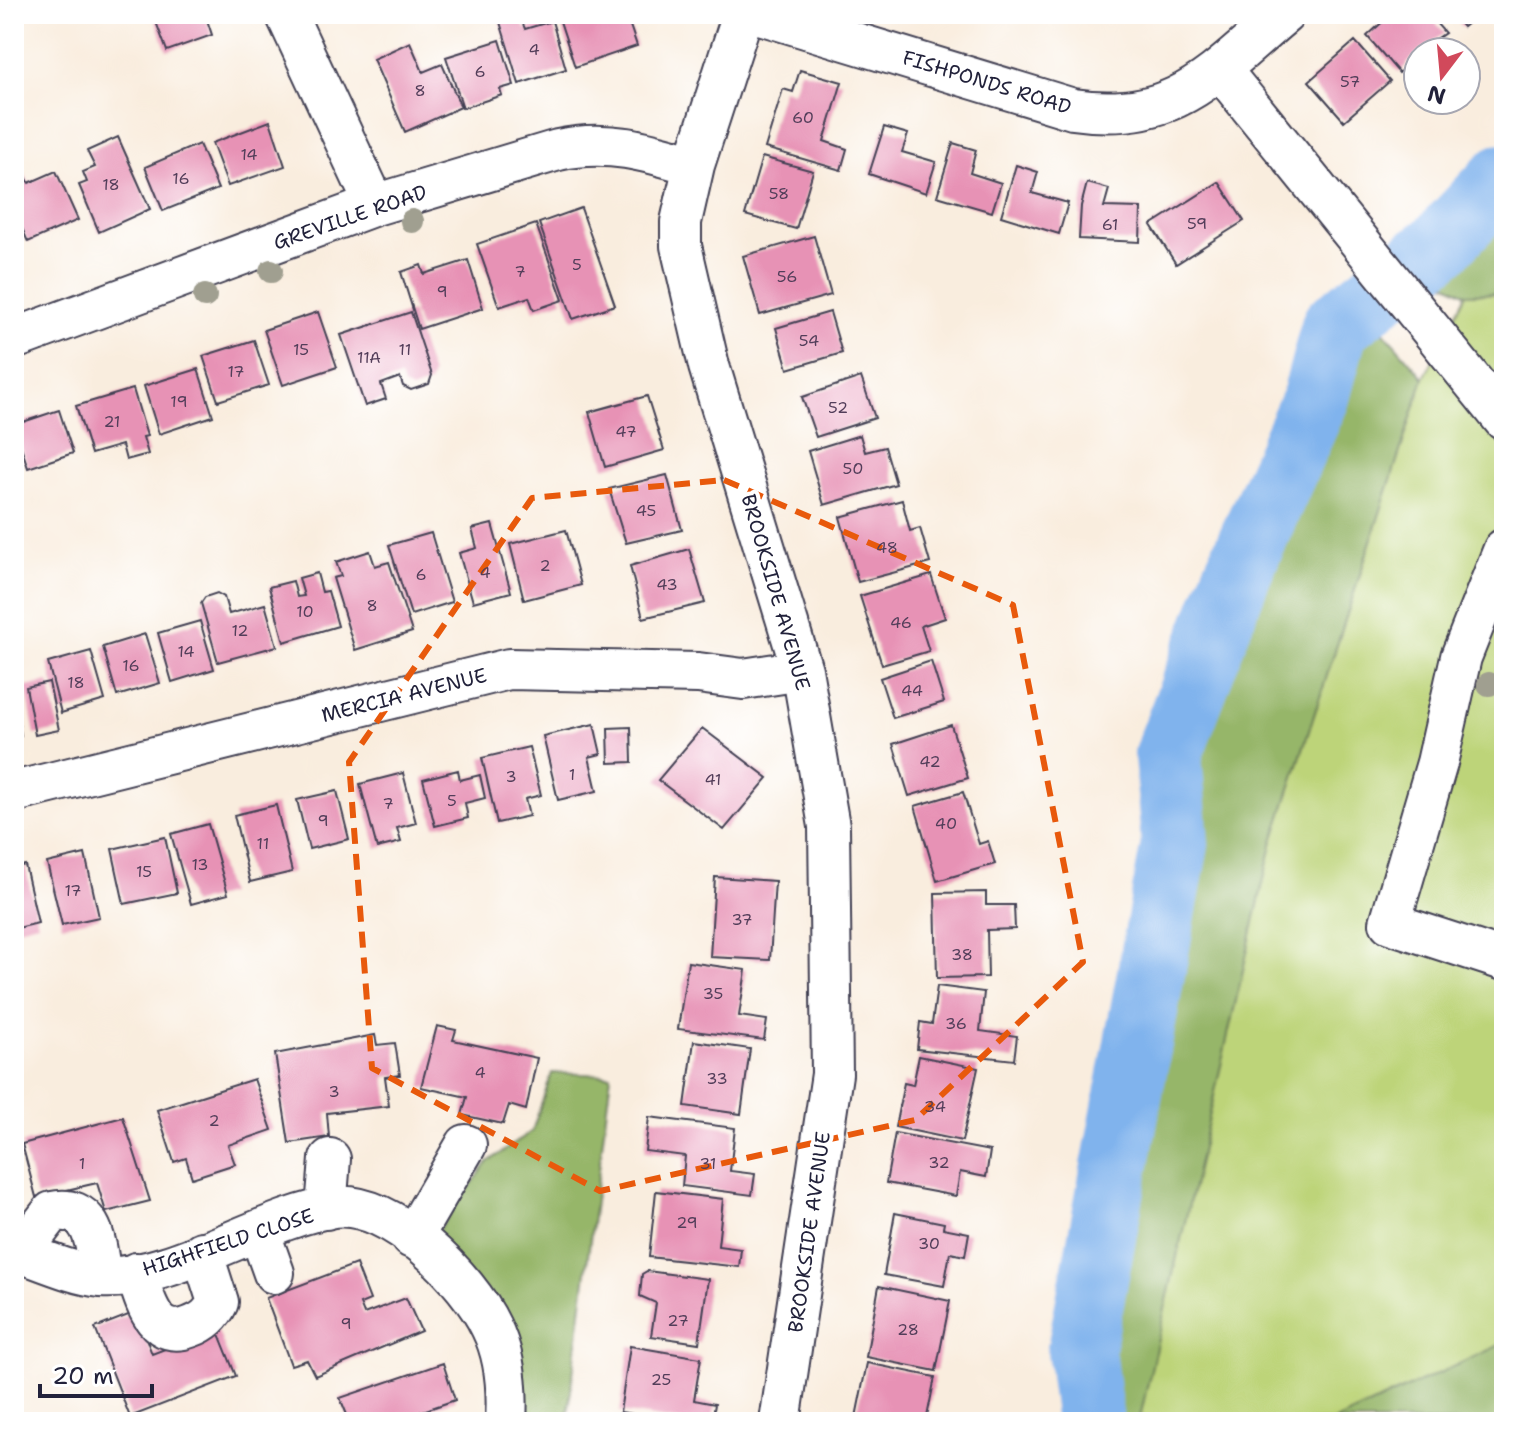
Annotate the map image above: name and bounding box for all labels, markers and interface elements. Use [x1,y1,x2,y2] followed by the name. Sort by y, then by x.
[1402,36,1482,116] north arrow
[528,39,540,60] house number: 4
[900,44,1074,120] street label: FISHPONDS ROAD
[474,61,486,82] house number: 6
[1340,71,1360,92] house number: 57
[1424,78,1449,111] text: N
[414,80,426,101] house number: 8
[792,107,814,128] house number: 60
[240,144,258,165] house number: 14
[172,168,190,189] house number: 16
[102,174,120,195] house number: 18
[270,179,430,255] street label: GREVILLE ROAD
[769,183,789,204] house number: 58
[1187,213,1207,234] house number: 59
[1102,214,1118,235] house number: 61
[572,254,582,275] house number: 5
[514,261,526,282] house number: 7
[777,266,797,287] house number: 56
[436,281,448,302] house number: 9
[799,330,819,351] house number: 54
[293,339,309,360] house number: 15
[399,339,411,360] house number: 11
[357,347,381,368] house number: 11A
[227,361,245,382] house number: 17
[170,391,188,412] house number: 19
[828,397,848,418] house number: 52
[103,411,121,432] house number: 21
[615,421,637,442] house number: 47
[843,458,863,479] house number: 50
[736,491,816,693] street label: BROOKSIDE AVENUE
[636,500,656,521] house number: 45
[876,537,898,558] house number: 48
[539,555,551,576] house number: 2
[479,562,491,583] house number: 4
[415,564,427,585] house number: 6
[656,574,678,595] house number: 43
[366,595,378,616] house number: 8
[296,601,314,622] house number: 10
[890,612,912,633] house number: 46
[231,620,249,641] house number: 12
[177,641,195,662] house number: 14
[122,655,140,676] house number: 16
[319,662,489,728] street label: MERCIA AVENUE
[67,672,85,693] house number: 18
[901,680,923,701] house number: 44
[919,751,941,772] house number: 42
[569,764,575,785] house number: 1
[505,766,517,787] house number: 3
[704,769,722,790] house number: 41
[447,790,457,811] house number: 5
[382,793,394,814] house number: 7
[317,810,329,831] house number: 9
[935,813,957,834] house number: 40
[257,833,269,854] house number: 11
[191,854,209,875] house number: 13
[136,861,152,882] house number: 15
[64,880,82,901] house number: 17
[731,909,753,930] house number: 37
[951,944,973,965] house number: 38
[703,983,723,1004] house number: 35
[945,1013,967,1034] house number: 36
[474,1062,486,1083] house number: 4
[706,1068,728,1089] house number: 33
[328,1081,340,1102] house number: 3
[924,1096,946,1117] house number: 34
[208,1110,220,1131] house number: 2
[782,1130,836,1334] street label: BROOKSIDE AVENUE
[928,1152,950,1173] house number: 32
[79,1153,85,1174] house number: 1
[699,1153,717,1174] house number: 31
[139,1202,317,1282] street label: HIGHFIELD CLOSE
[676,1212,698,1233] house number: 29
[918,1233,940,1254] house number: 30
[667,1310,689,1331] house number: 27
[340,1313,352,1334] house number: 9
[897,1319,919,1340] house number: 28
[40,1348,152,1398] scale bar
[52,1360,114,1392] text: 20 m
[651,1369,671,1390] house number: 25

